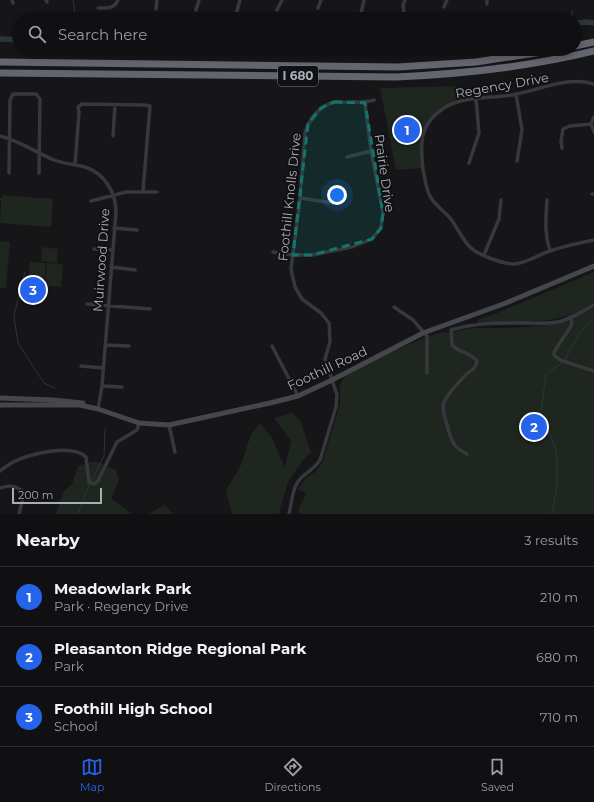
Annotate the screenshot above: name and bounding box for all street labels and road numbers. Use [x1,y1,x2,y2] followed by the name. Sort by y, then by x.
[278,66,318,86] road number: I 680
[454,69,550,101] street label: Regency Drive
[274,132,304,262] street label: Foothill Knolls Drive
[372,133,398,213] street label: Prairie Drive
[89,207,113,312] street label: Muirwood Drive
[285,343,369,393] street label: Foothill Road

